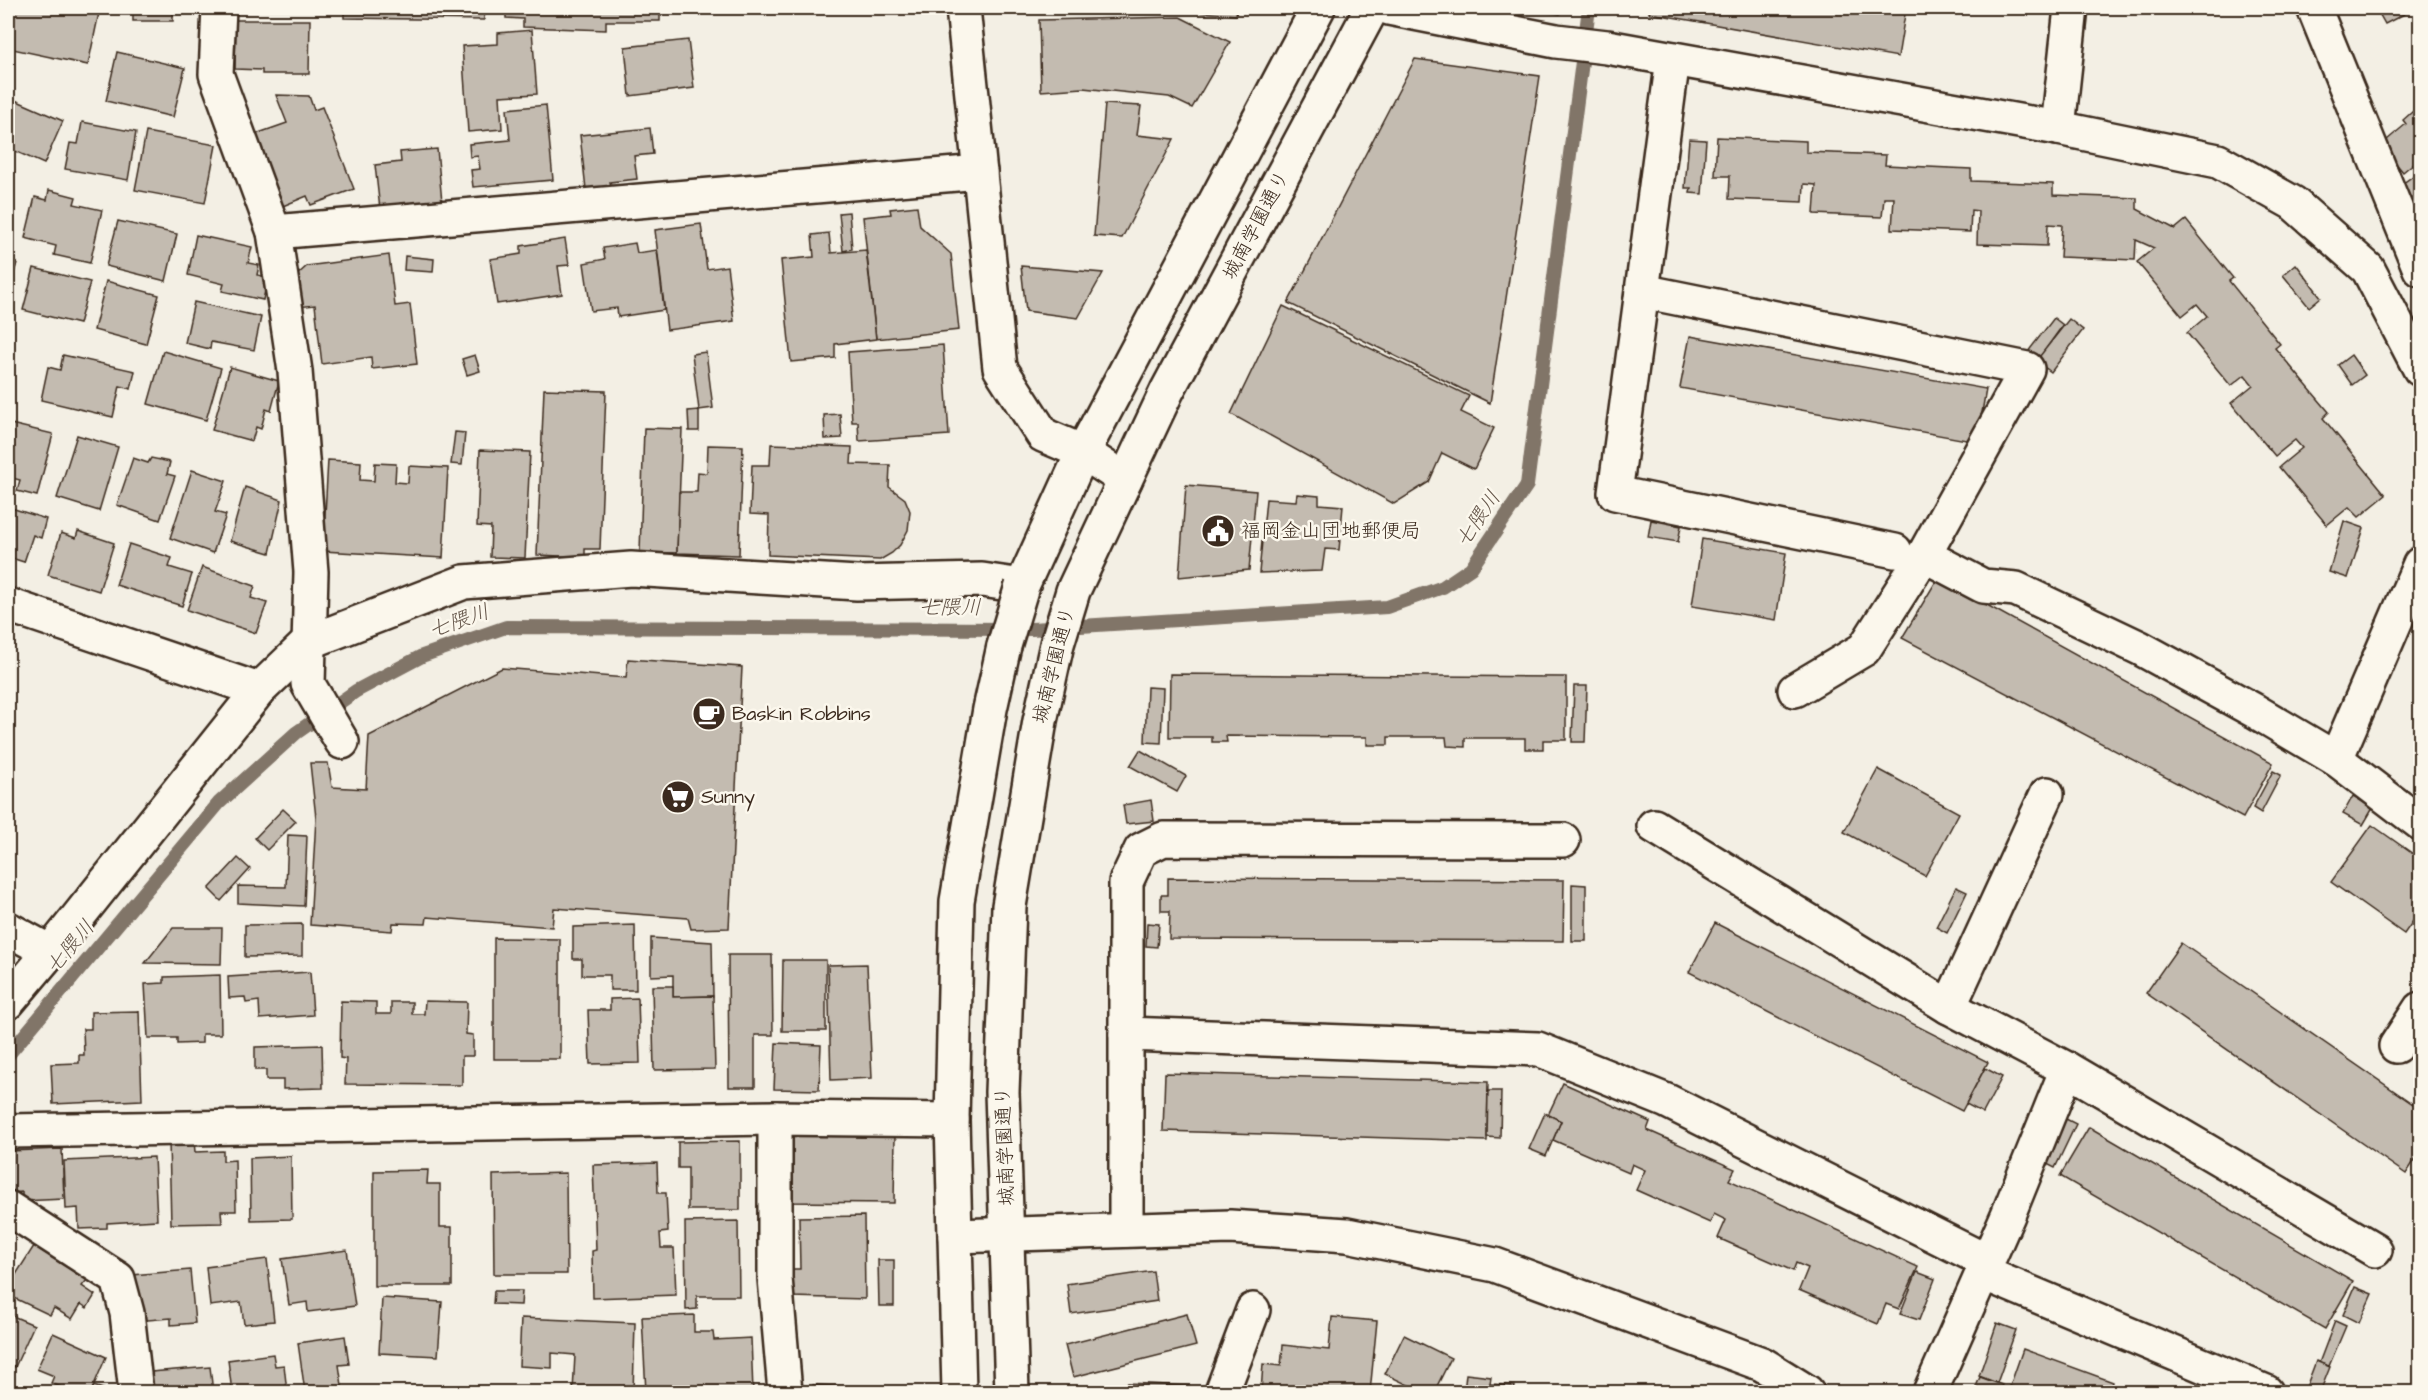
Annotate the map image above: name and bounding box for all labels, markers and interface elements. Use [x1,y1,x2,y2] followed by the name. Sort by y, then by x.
[1215,165,1297,285] street label: 城南学園通り
[1448,485,1508,553] water label: 七隈川
[1200,513,1236,549] public building icon: 福岡金山団地郵便局
[1241,517,1421,545] place label: 福岡金山団地郵便局
[919,593,982,622] water label: 七隈川
[424,597,494,645] water label: 七隈川
[1026,603,1082,727] street label: 城南学園通り
[691,696,727,732] cafe icon: Baskin Robbins
[732,700,871,728] place label: Baskin Robbins
[660,779,696,815] supermarket icon: Sunny
[701,783,755,812] place label: Sunny
[39,914,101,980] water label: 七隈川
[989,1086,1021,1206] street label: 城南学園通り

